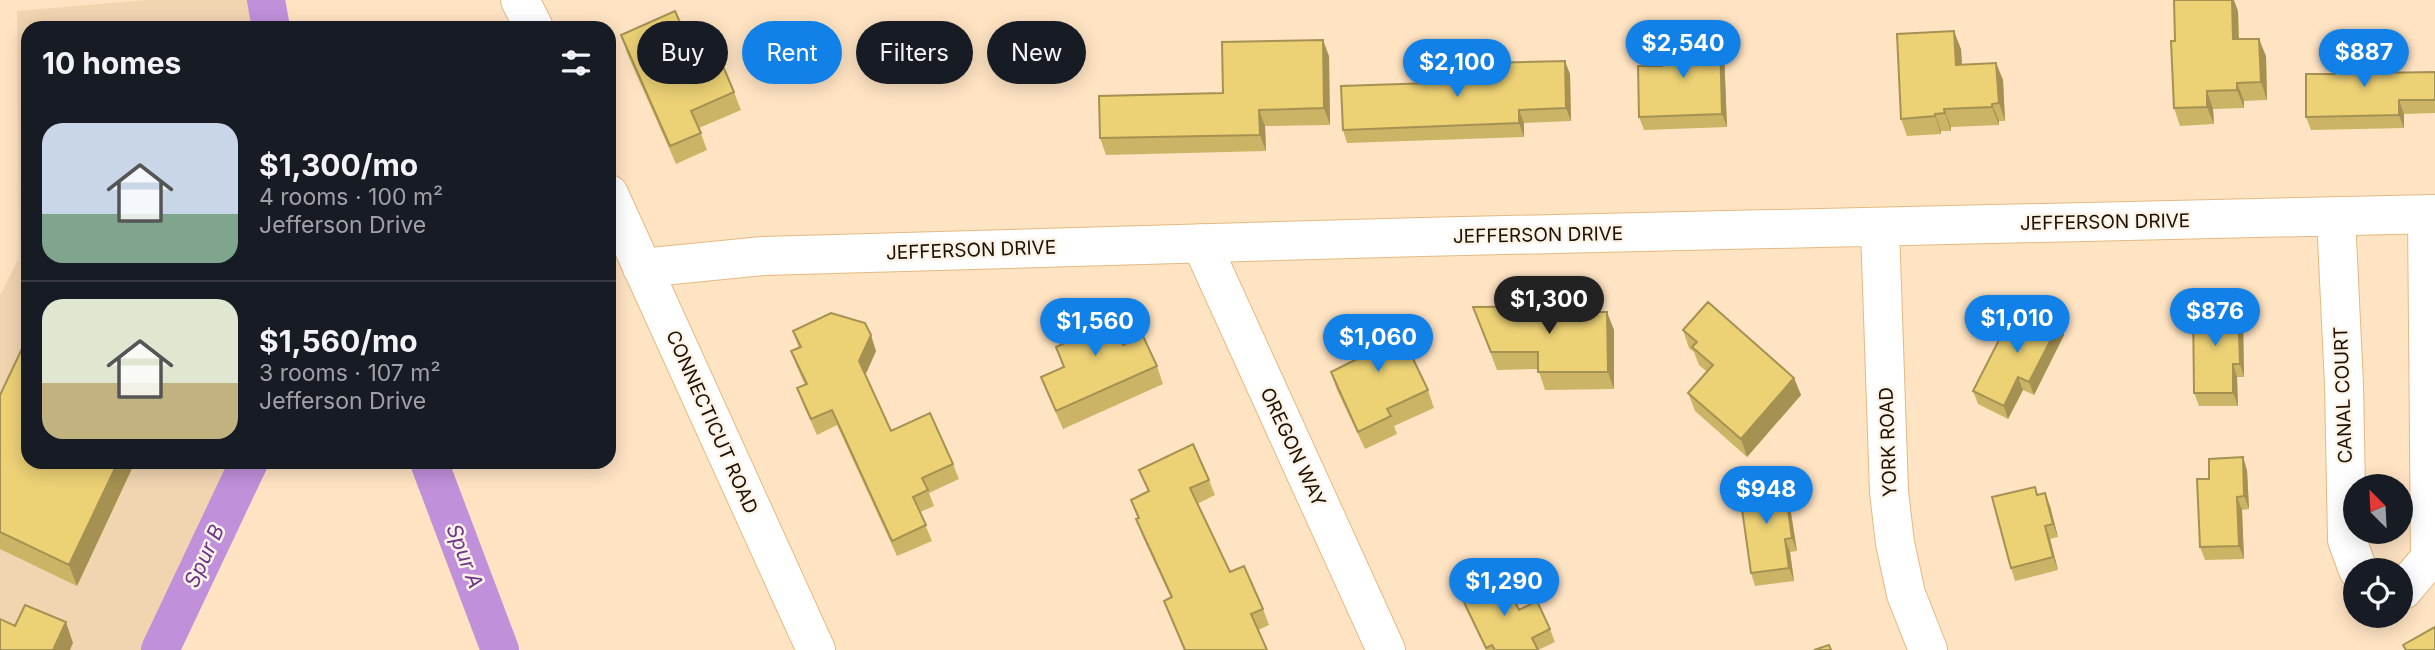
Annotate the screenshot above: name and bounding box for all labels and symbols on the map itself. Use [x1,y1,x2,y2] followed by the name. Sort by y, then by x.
[1626,20,1740,80] pin: $2,540
[2323,29,2405,89] pin: $887
[1400,40,1514,99] pin: $2,100
[2020,209,2190,235] street label: JEFFERSON DRIVE
[1453,222,1623,248] street label: JEFFERSON DRIVE
[886,236,1056,264] street label: JEFFERSON DRIVE
[1492,276,1606,336] pin: $1,300
[2174,288,2256,348] pin: $876
[1960,296,2074,355] pin: $1,010
[1038,298,1152,358] pin: $1,560
[1321,314,1435,374] pin: $1,060
[2329,326,2357,464] street label: CANAL COURT
[661,327,763,517] street label: CONNECTICUT ROAD
[1255,384,1331,510] street label: OREGON WAY
[1875,387,1901,497] street label: YORK ROAD
[1725,466,1807,526] pin: $948
[2343,474,2413,544] north arrow
[179,520,229,591] water label: Spur B
[441,520,489,592] water label: Spur A
[1447,558,1561,618] pin: $1,290

